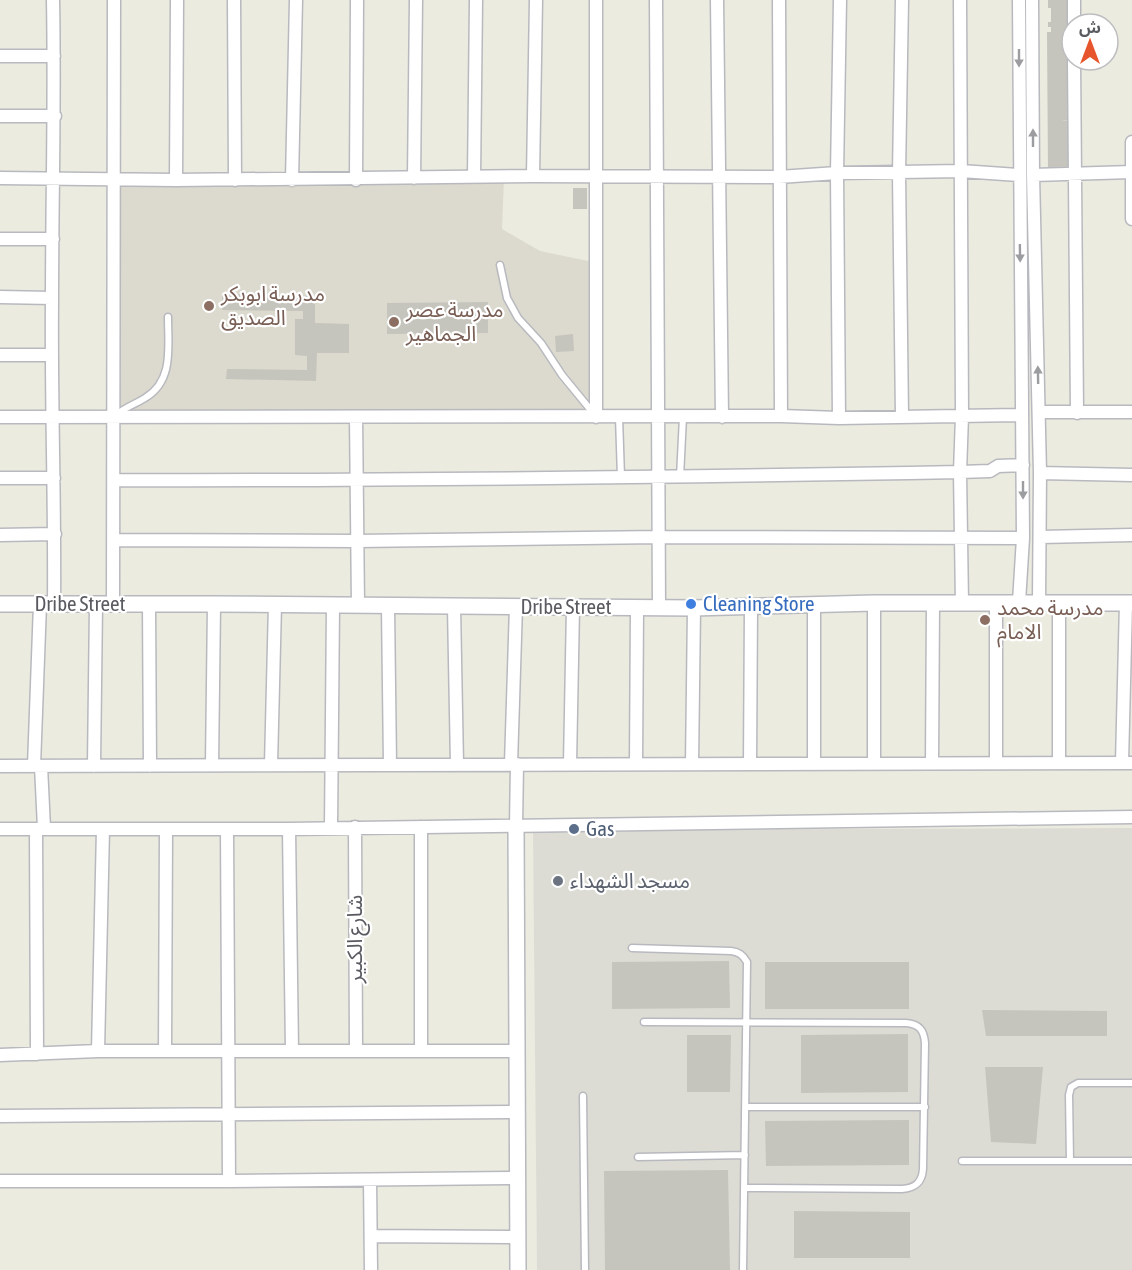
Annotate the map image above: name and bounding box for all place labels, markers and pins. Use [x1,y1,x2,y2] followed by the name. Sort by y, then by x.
[220,281,325,331] place label: مدرسة ابوبكر الصديق
[405,297,504,346] place label: مدرسة عصر الجماهير
[202,299,216,313] marker: مدرسة ابوبكر الصديق
[387,315,401,329] marker: مدرسة عصر الجماهير
[703,591,814,615] place label: Cleaning Store
[997,595,1104,648] place label: مدرسة محمد الامام
[684,597,698,611] marker: Cleaning Store
[978,613,992,627] marker: مدرسة محمد الامام
[586,816,614,840] place label: Gas
[567,822,581,836] marker: Gas
[570,868,690,893] place label: مسجد الشهداء
[551,874,565,888] marker: مسجد الشهداء

